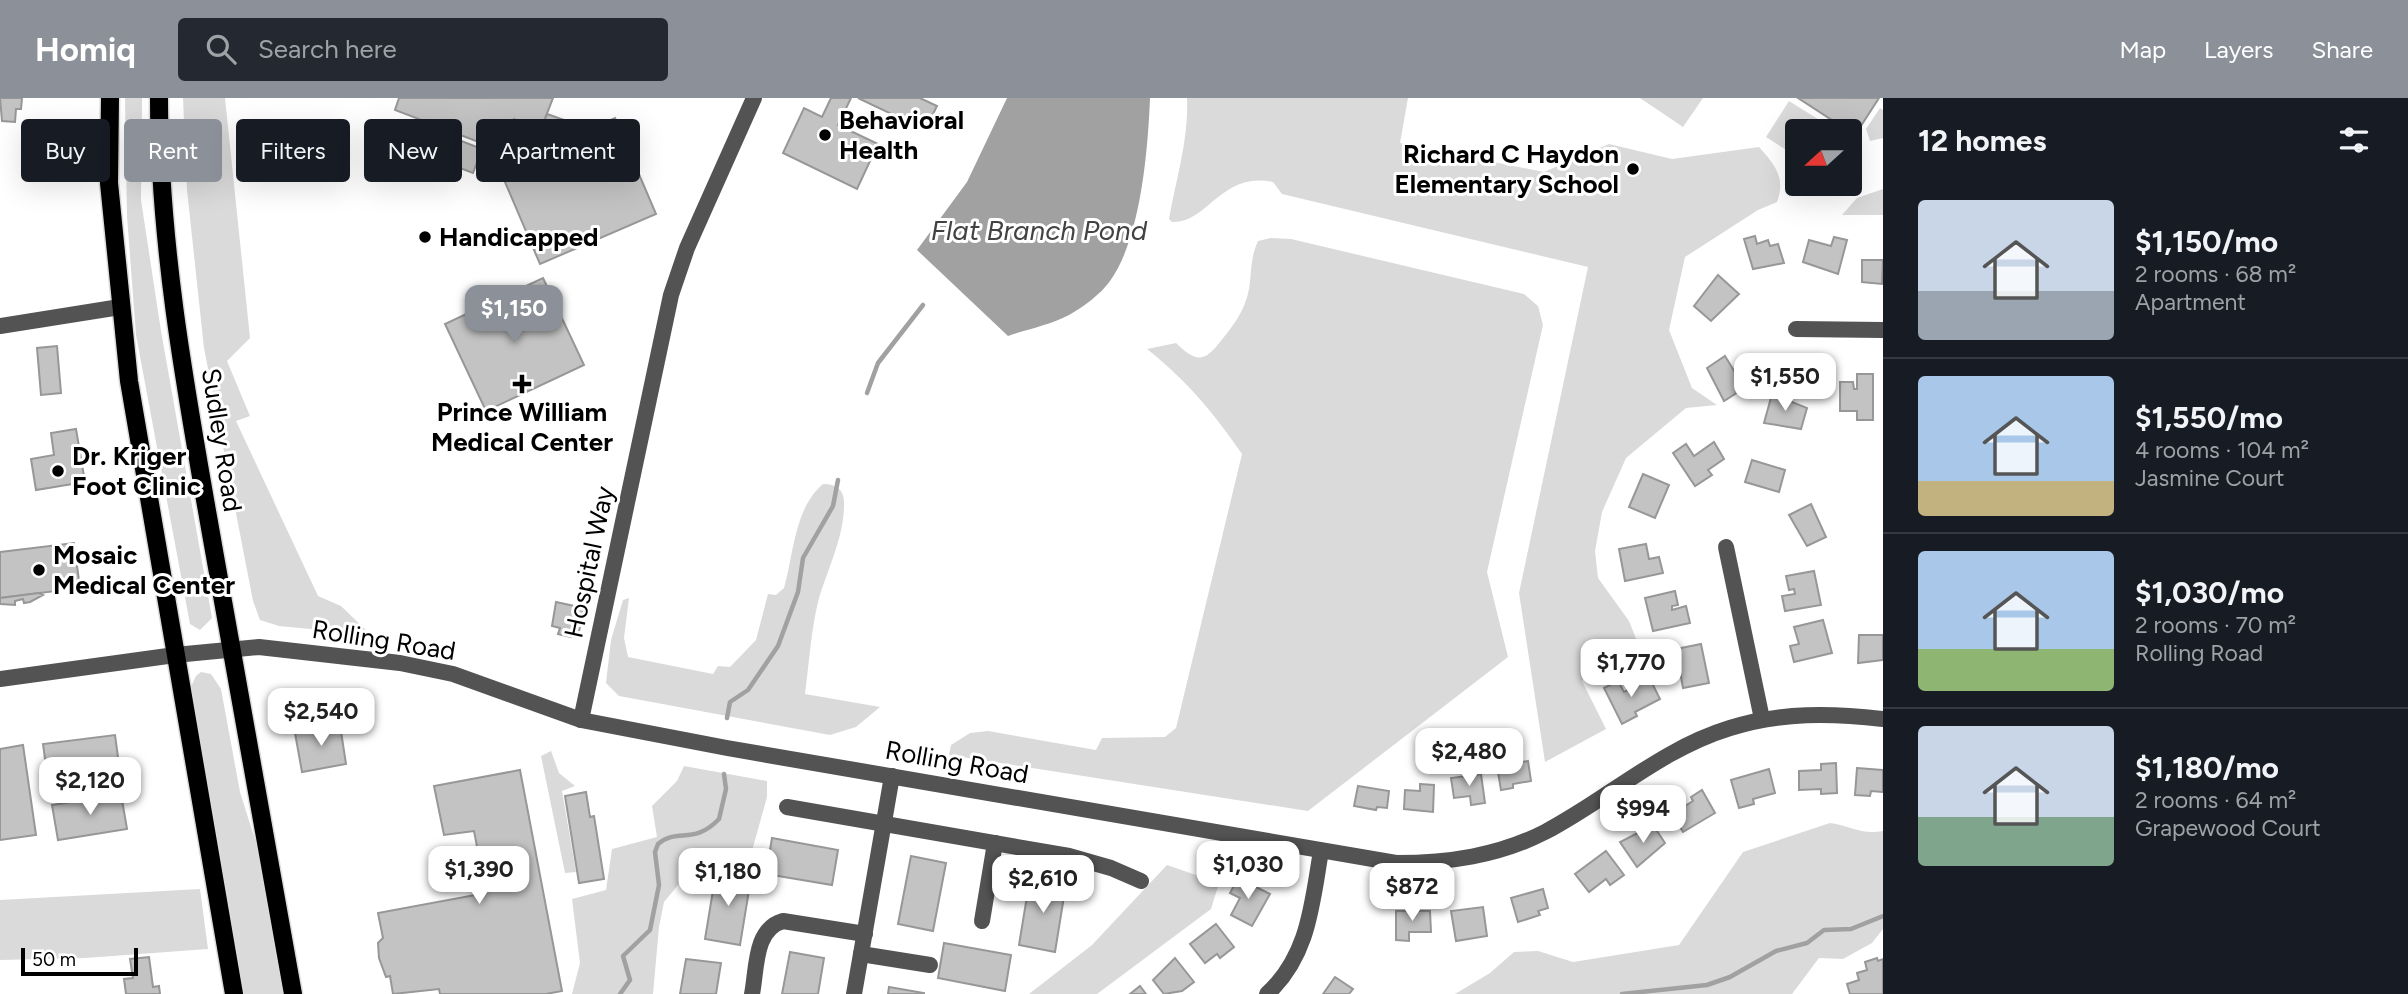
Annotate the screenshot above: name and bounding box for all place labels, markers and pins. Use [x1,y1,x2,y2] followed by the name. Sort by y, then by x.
[839,104,964,166] place label: Behavioral Health
[817,127,833,143] marker: Behavioral Health
[1395,138,1619,200] place label: Richard C Haydon Elementary School
[1625,161,1641,177] marker: Richard C Haydon Elementary School
[439,221,599,253] place label: Handicapped
[417,229,433,245] marker: Handicapped
[457,286,571,345] pin: $1,150
[1728,354,1842,413] pin: $1,550
[512,374,532,394] marker: Prince William Medical Center
[431,396,613,458] place label: Prince William Medical Center
[72,440,201,502] place label: Dr. Kriger Foot Clinic
[50,463,66,479] marker: Dr. Kriger Foot Clinic
[53,539,235,601] place label: Mosaic Medical Center
[31,562,47,578] marker: Mosaic Medical Center
[1574,640,1688,699] pin: $1,770
[264,688,378,748] pin: $2,540
[1412,728,1526,788] pin: $2,480
[33,758,147,817] pin: $2,120
[1602,786,1684,845] pin: $994
[1191,842,1305,901] pin: $1,030
[422,846,536,906] pin: $1,390
[671,848,785,908] pin: $1,180
[986,856,1100,915] pin: $2,610
[1371,864,1453,923] pin: $872

